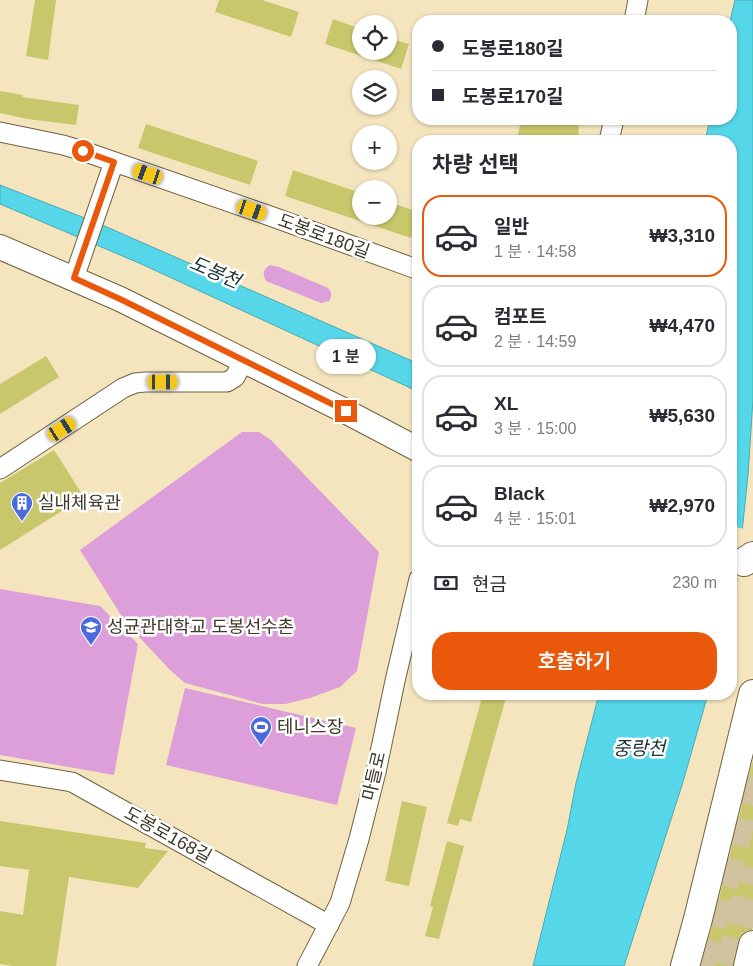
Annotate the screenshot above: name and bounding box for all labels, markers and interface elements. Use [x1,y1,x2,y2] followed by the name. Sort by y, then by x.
[352,15,397,225] map controls
[352,15,397,60] button: locate
[462,38,564,59] text: 도봉로180길
[352,70,397,115] button: layers
[462,86,564,107] text: 도봉로170길
[352,125,397,170] button: +
[72,140,94,162] route start
[432,152,519,177] text: 차량 선택
[131,162,164,186] car
[352,180,397,225] button: −
[235,198,268,222] car
[275,210,373,262] street label: 도봉로180길
[434,214,479,259] icon: car
[494,216,529,237] text: 일반
[650,225,715,246] text: ₩3,310
[494,243,576,260] text: 1 분 · 14:58
[187,252,245,293] water label: 도봉천
[434,304,479,349] icon: car
[494,306,546,327] text: 컴포트
[650,315,715,336] text: ₩4,470
[494,333,576,350] text: 2 분 · 14:59
[316,338,376,374] callout: 1 분
[332,348,360,365] text: 1 분
[148,375,178,390] car
[494,393,518,414] text: XL
[434,394,479,439] icon: car
[335,400,357,422] route end
[650,405,715,426] text: ₩5,630
[45,415,78,443] car
[494,420,576,437] text: 3 분 · 15:00
[494,483,545,504] text: Black
[434,484,479,529] icon: car
[10,491,34,522] building icon: 실내체육관
[38,493,121,513] place label: 실내체육관
[650,495,715,516] text: ₩2,970
[494,510,576,527] text: 4 분 · 15:01
[432,569,460,597] icon: cash
[472,574,507,595] text: 현금
[673,574,717,591] text: 230 m
[79,615,103,646] school or university icon: 성균관대학교 도봉선수촌
[107,617,294,637] place label: 성균관대학교 도봉선수촌
[432,632,717,690] button: 호출하기
[249,715,273,746] sports icon: 테니스장
[277,717,343,737] place label: 테니스장
[613,738,667,759] water label: 중랑천
[359,750,389,802] street label: 마들로
[121,803,215,867] street label: 도봉로168길

